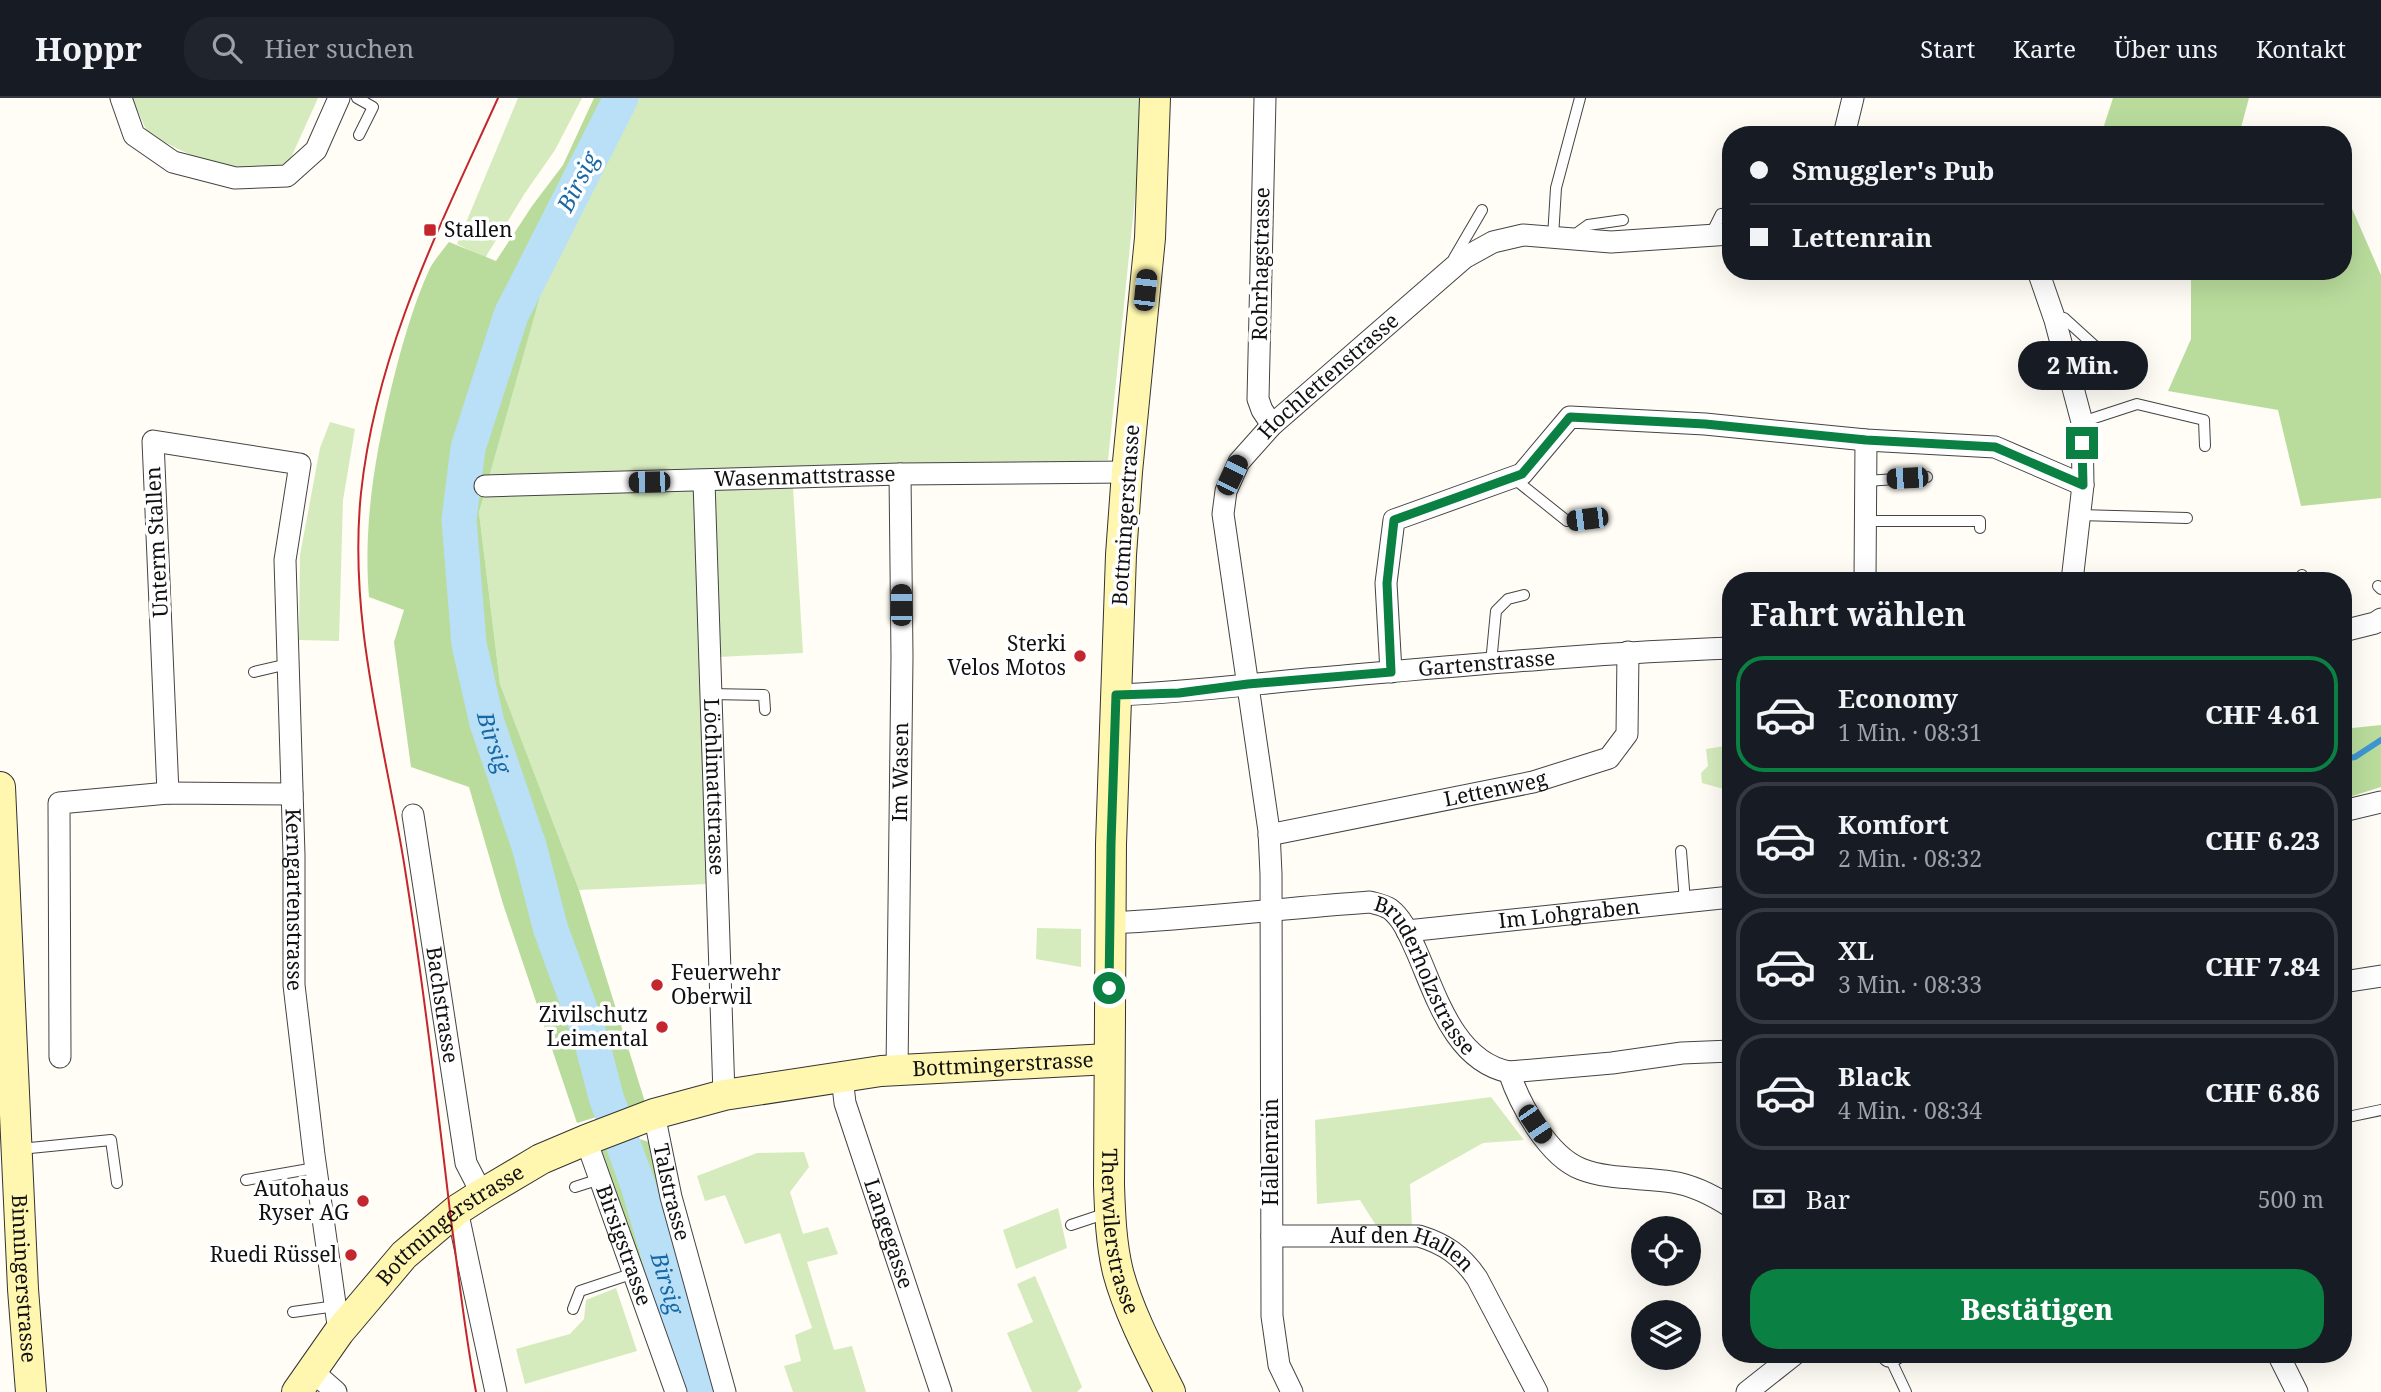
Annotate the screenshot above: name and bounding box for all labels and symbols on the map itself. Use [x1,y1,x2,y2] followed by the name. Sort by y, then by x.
[548,145,606,218] water label: Birsig
[1245,187,1275,341] street label: Rohrhagstrasse
[444,215,512,243] place label: Stallen
[422,222,438,238] marker: Stallen
[1133,268,1158,312] car
[1251,306,1404,444] street label: Hochlettenstrasse
[2017,342,2147,390] callout: 2 Min.
[1105,423,1145,606] street label: Bottmingerstrasse
[2066,427,2098,459] route end
[1214,452,1251,498] car
[714,459,896,492] street label: Wasenmattstrasse
[138,466,174,618] street label: Unterm Stallen
[1886,466,1929,490] car
[628,471,671,493] car
[1565,506,1610,532] car
[891,584,912,626] car
[947,629,1066,681] place label: Sterki Velos Motos
[1417,643,1556,682] street label: Gartenstrasse
[1072,648,1088,664] marker: Sterki Velos Motos
[698,698,732,876] street label: Löchlimattstrasse
[470,708,520,779] water label: Birsig
[885,722,914,822] street label: Im Wasen
[1441,763,1551,813] street label: Lettenweg
[280,808,310,992] street label: Kerngartenstrasse
[1371,889,1482,1061] street label: Bruderholzstrasse
[1497,892,1641,934] street label: Im Lohgraben
[420,944,466,1065] street label: Bachstrasse
[671,958,781,1010] place label: Feuerwehr Oberwil
[1093,972,1125,1004] route start
[649,977,665,993] marker: Feuerwehr Oberwil
[539,1000,648,1052] place label: Zivilschutz Leimental
[654,1019,670,1035] marker: Zivilschutz Leimental
[911,1045,1094,1082] street label: Bottmingerstrasse
[1256,1098,1284,1206] street label: Hallenrain
[1515,1101,1556,1147] car
[647,1141,697,1244] street label: Talstrasse
[1096,1148,1146,1318] street label: Therwilerstrasse
[369,1157,529,1291] street label: Bottmingerstrasse
[254,1174,349,1226] place label: Autohaus Ryser AG
[858,1175,921,1292] street label: Langegasse
[590,1181,659,1309] street label: Birsigstrasse
[355,1193,371,1209] marker: Autohaus Ryser AG
[6,1194,44,1364] street label: Binningerstrasse
[1330,1220,1481,1277] street label: Auf den Hallen
[210,1240,337,1268] place label: Ruedi Rüssel
[343,1247,359,1263] marker: Ruedi Rüssel
[643,1247,693,1319] water label: Birsig

